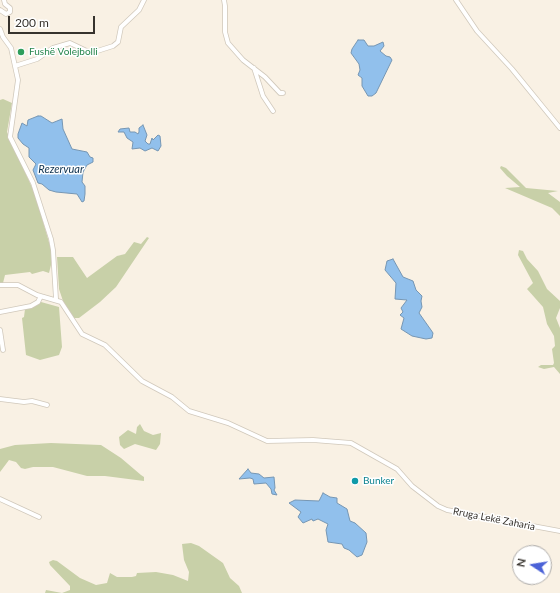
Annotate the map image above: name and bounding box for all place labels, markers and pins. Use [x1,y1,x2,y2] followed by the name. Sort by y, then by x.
[29,46,98,58] place label: Fushë Volejbolli
[16,47,26,57] marker: Fushë Volejbolli
[363,475,394,487] place label: Bunker
[350,476,360,486] marker: Bunker

